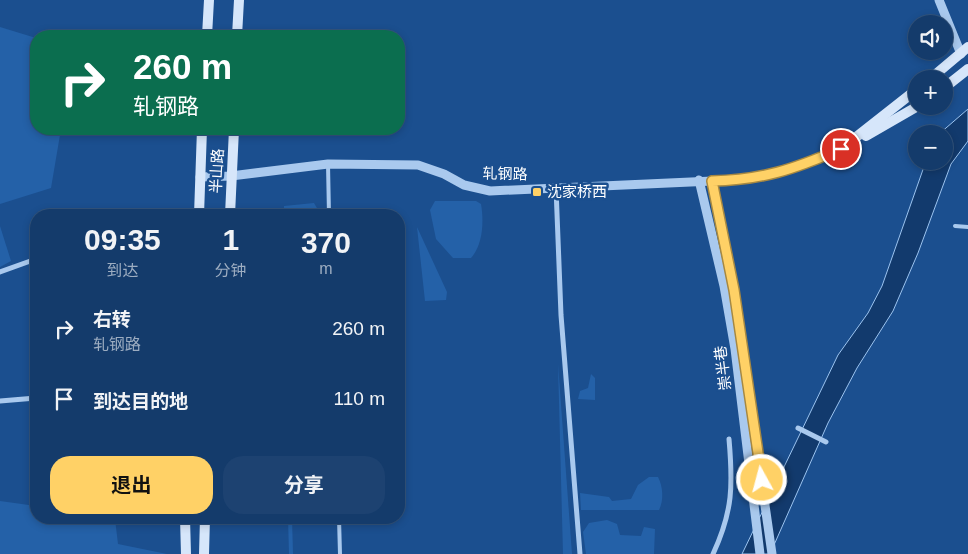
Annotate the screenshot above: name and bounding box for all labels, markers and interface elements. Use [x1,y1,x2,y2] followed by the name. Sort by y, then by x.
[908,15,953,170] map controls
[908,15,953,60] button: sound
[133,47,232,86] text: 260 m
[50,50,115,115] icon: right
[908,70,953,115] button: +
[133,94,199,119] text: 轧钢路
[908,125,953,170] button: −
[820,128,862,170] pin
[827,135,855,163] icon: arrive
[207,148,226,194] street label: 半山路
[482,165,528,182] street label: 轧钢路
[547,183,607,200] place label: 沈家桥西
[531,186,543,198] marker: 沈家桥西
[84,223,161,256] text: 09:35
[222,223,239,256] text: 1
[301,226,351,259] text: 370
[319,260,333,277] text: m
[106,262,138,279] text: 到达
[215,262,247,279] text: 分钟
[93,309,131,330] text: 右转
[50,315,78,343] icon: right
[332,318,385,339] text: 260 m
[93,336,141,353] text: 轧钢路
[711,345,734,391] street label: 崇半巷
[50,385,78,413] icon: arrive
[334,388,385,409] text: 110 m
[93,391,188,412] text: 到达目的地
[735,453,787,505] position arrow
[50,456,213,514] button: 退出
[223,456,385,514] button: 分享

